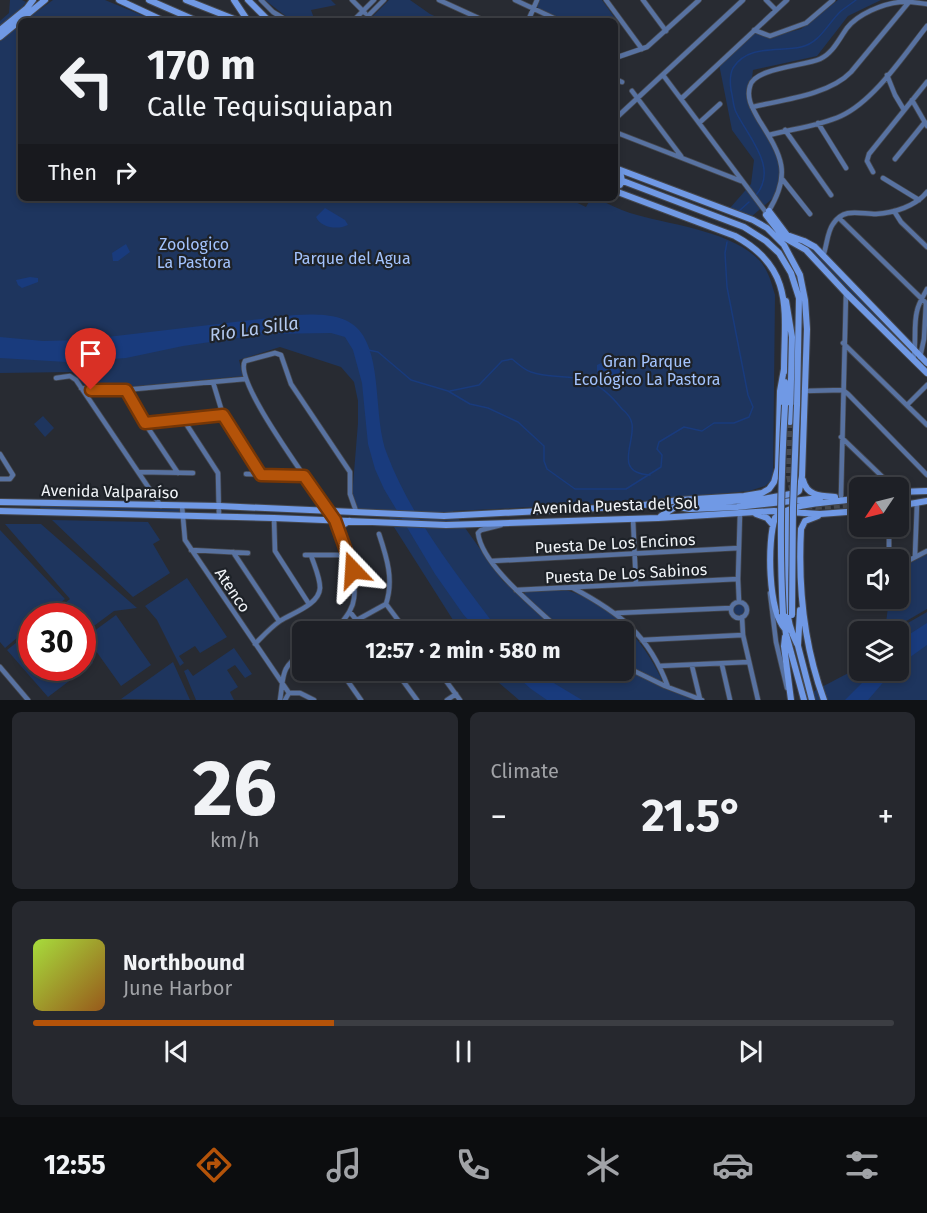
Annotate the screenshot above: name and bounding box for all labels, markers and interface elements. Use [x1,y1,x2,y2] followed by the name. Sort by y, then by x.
[147,40,256,90] text: 170 m
[48,42,126,120] icon: left
[147,91,394,123] text: Calle Tequisquiapan
[109,156,142,189] icon: right
[48,159,97,186] text: Then
[157,235,231,272] park label: Zoologico La Pastora
[293,249,411,268] park label: Parque del Agua
[208,312,300,346] water label: Río La Silla
[65,328,116,390] pin
[74,337,107,370] icon: arrive
[574,352,721,389] park label: Gran Parque Ecológico La Pastora
[849,477,909,537] north arrow
[849,477,909,681] map controls
[41,481,179,502] street label: Avenida Valparaíso
[532,493,698,518] street label: Avenida Puesta del Sol
[534,530,696,557] street label: Puesta De Los Encinos
[321,538,385,602] position arrow
[849,549,909,609] button: sound
[544,560,708,587] street label: Puesta De Los Sabinos
[211,564,254,616] street label: Atenco
[18,603,96,681] speed limit sign: 30
[849,621,909,681] button: layers
[365,637,561,664] text: 12:57 · 2 min · 580 m
[193,742,277,836] text: 26
[491,759,559,783] text: Climate
[642,789,743,843] text: 21.5°
[491,797,507,837] text: −
[878,797,894,837] text: +
[210,828,260,852] text: km/h
[123,949,245,976] text: Northbound
[123,976,232,1000] text: June Harbor
[160,1035,193,1068] icon: previous
[447,1035,480,1068] icon: pause
[734,1035,767,1068] icon: next
[193,1144,235,1186] icon: directions
[323,1144,365,1186] icon: music
[452,1144,494,1186] icon: phone
[582,1144,624,1186] icon: climate
[712,1144,754,1186] icon: car
[841,1144,883,1186] icon: filters
[44,1149,106,1181] text: 12:55

